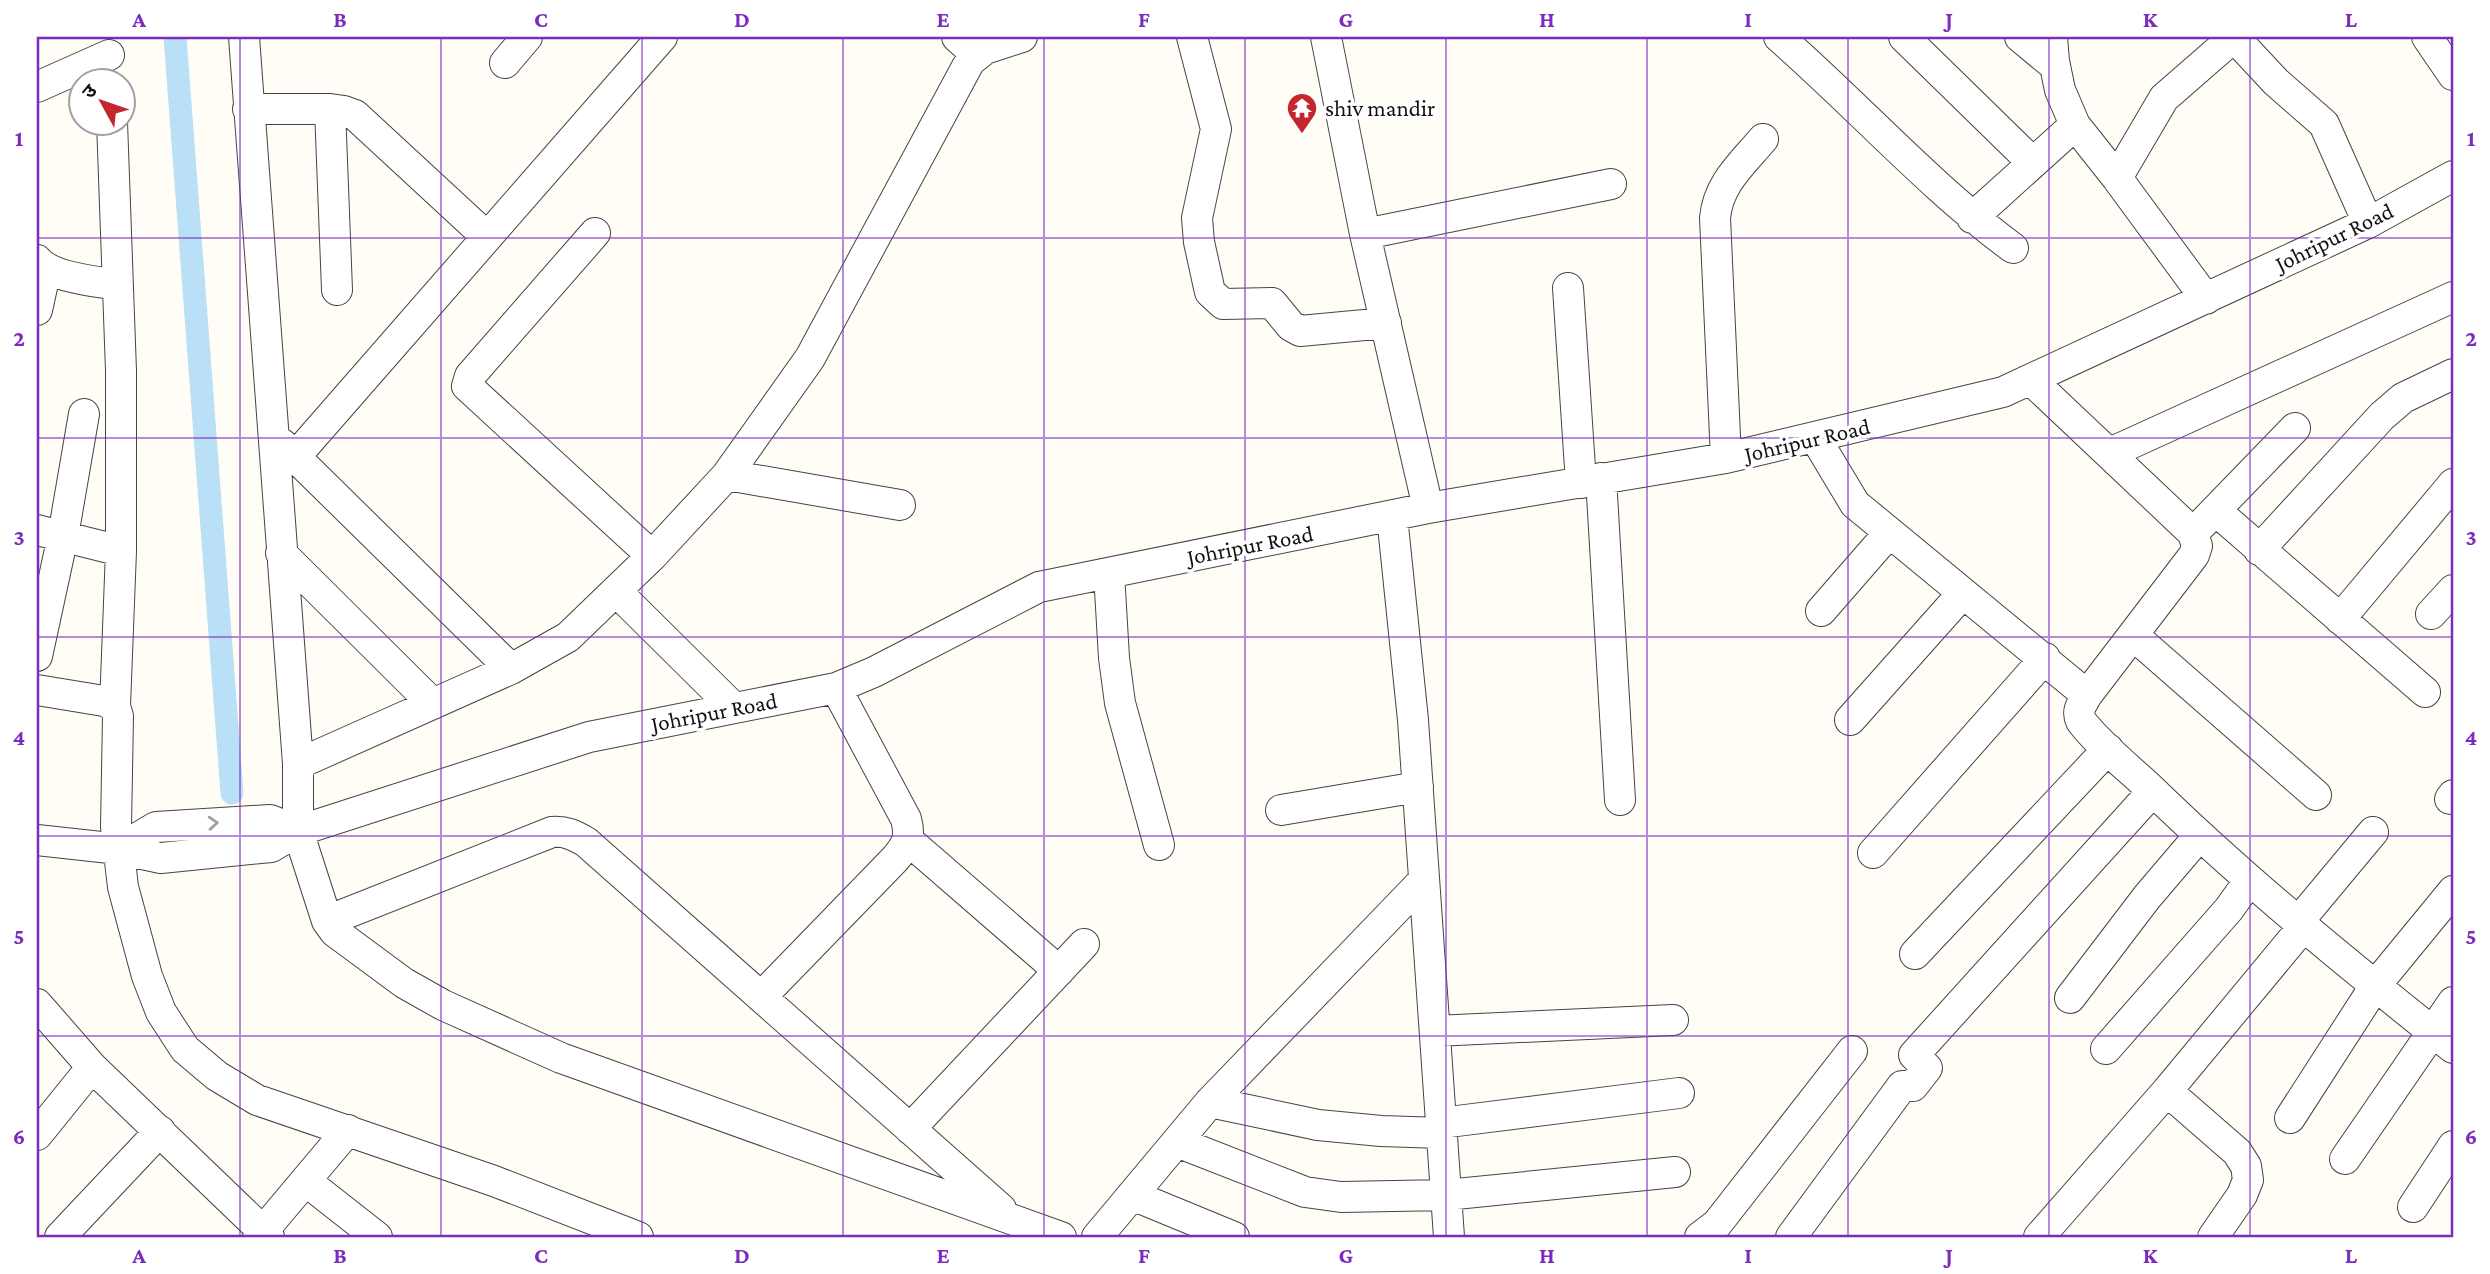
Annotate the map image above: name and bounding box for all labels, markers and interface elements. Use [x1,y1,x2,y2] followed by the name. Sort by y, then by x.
[131,6,146,32] text: A
[333,6,347,32] text: B
[534,6,548,32] text: C
[734,6,750,32] text: D
[936,6,950,32] text: E
[1138,6,1150,32] text: F
[1339,6,1354,32] text: G
[1539,6,1555,32] text: H
[1744,6,1752,32] text: I
[1943,6,1953,32] text: J
[2143,6,2158,32] text: K
[2345,6,2358,32] text: L
[66,66,136,136] north arrow
[78,80,102,102] text: उ
[1285,91,1319,135] temple icon: shiv mandir
[1325,95,1435,121] place label: shiv mandir
[15,125,24,151] text: 1
[2467,125,2476,151] text: 1
[2269,197,2397,278] street label: Johripur Road
[13,325,25,351] text: 2
[2465,325,2477,351] text: 2
[1740,413,1872,468] street label: Johripur Road
[1183,520,1315,570] street label: Johripur Road
[13,524,25,550] text: 3
[2465,524,2477,550] text: 3
[647,687,779,737] street label: Johripur Road
[13,724,25,750] text: 4
[2465,724,2477,750] text: 4
[208,816,219,831] one-way arrow
[13,923,25,949] text: 5
[2465,923,2477,949] text: 5
[13,1123,25,1149] text: 6
[2465,1123,2477,1149] text: 6
[131,1242,146,1268] text: A
[333,1242,347,1268] text: B
[534,1242,548,1268] text: C
[734,1242,750,1268] text: D
[936,1242,950,1268] text: E
[1138,1242,1150,1268] text: F
[1339,1242,1354,1268] text: G
[1539,1242,1555,1268] text: H
[1744,1242,1752,1268] text: I
[1943,1242,1953,1268] text: J
[2143,1242,2158,1268] text: K
[2345,1242,2358,1268] text: L

